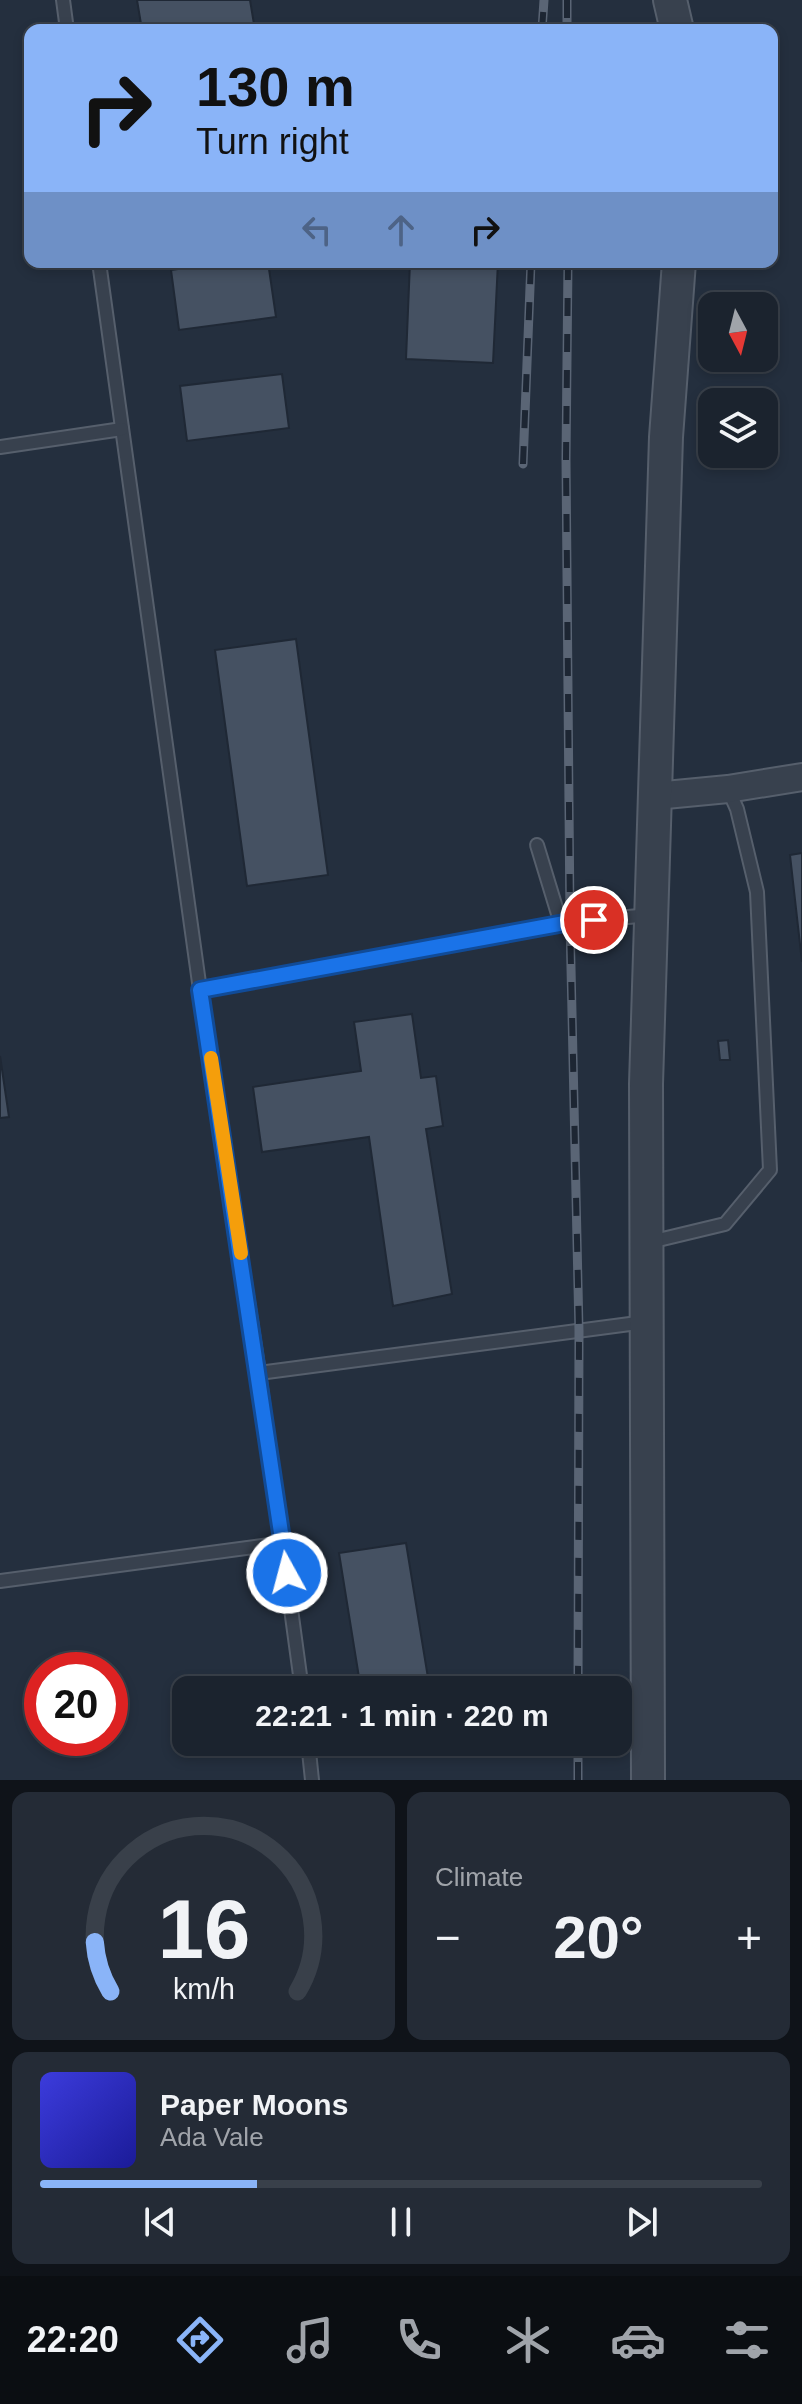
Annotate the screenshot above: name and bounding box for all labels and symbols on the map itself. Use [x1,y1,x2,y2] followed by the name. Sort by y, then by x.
[698,292,778,372] north arrow
[560,886,628,954] pin
[245,1531,329,1615] position arrow
[24,1652,128,1756] speed limit sign: 20

